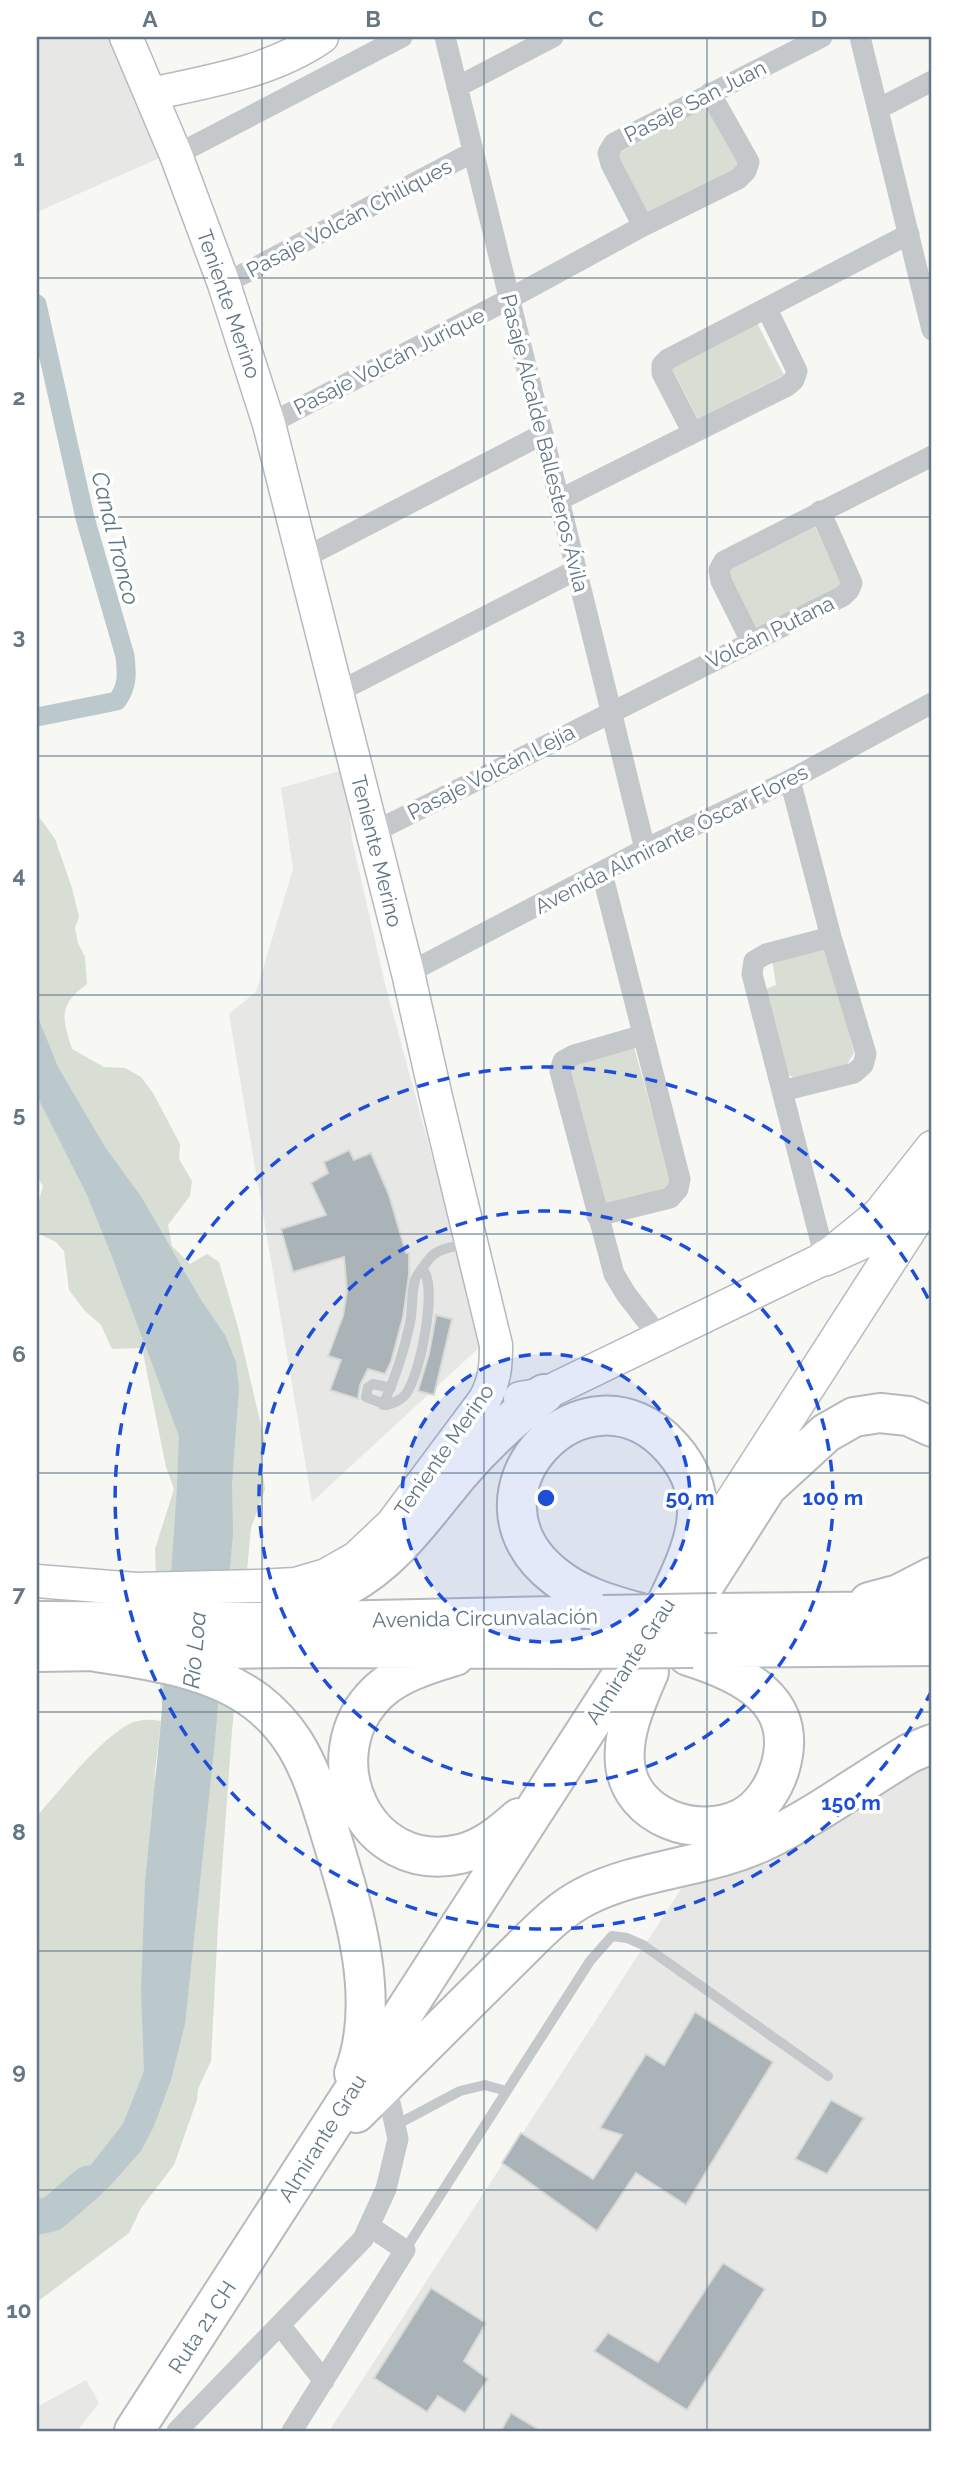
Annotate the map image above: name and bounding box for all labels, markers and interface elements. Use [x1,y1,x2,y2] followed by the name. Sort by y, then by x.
[142,5,158,32] text: A
[365,5,381,32] text: B
[588,5,604,32] text: C
[811,5,827,32] text: D
[620,55,770,147] street label: Pasaje San Juan
[13,144,25,171] text: 1
[242,153,456,283] street label: Pasaje Volcán Chiliques
[192,226,266,382] street label: Teniente Merino
[496,291,594,595] street label: Pasaje Alcalde Ballesteros Ávila
[289,302,489,420] street label: Pasaje Volcán Jurique
[13,383,25,410] text: 2
[86,469,146,607] water label: Canal Tronco
[702,590,838,674] street label: Volcán Putana
[13,622,25,649] text: 3
[403,719,579,825] street label: Pasaje Volcán Lejía
[530,759,812,919] street label: Avenida Almirante Óscar Flores
[346,772,408,930] street label: Teniente Merino
[12,861,26,888] text: 4
[13,1100,26,1127] text: 5
[12,1340,26,1367] text: 6
[389,1379,499,1521] street label: Teniente Merino
[665,1485,715,1510] text: 50 m
[803,1485,863,1510] text: 100 m
[534,1486,558,1510] centre of rings
[13,1579,26,1606] text: 7
[580,1593,680,1729] street label: Almirante Grau
[372,1604,598,1632] street label: Avenida Circunvalación
[177,1610,211,1690] water label: Río Loa
[821,1790,881,1815] text: 150 m
[12,1818,26,1845] text: 8
[12,2057,26,2084] text: 9
[273,2070,371,2206] street label: Almirante Grau
[163,2276,241,2378] street label: Ruta 21 CH
[6,2296,32,2323] text: 10

